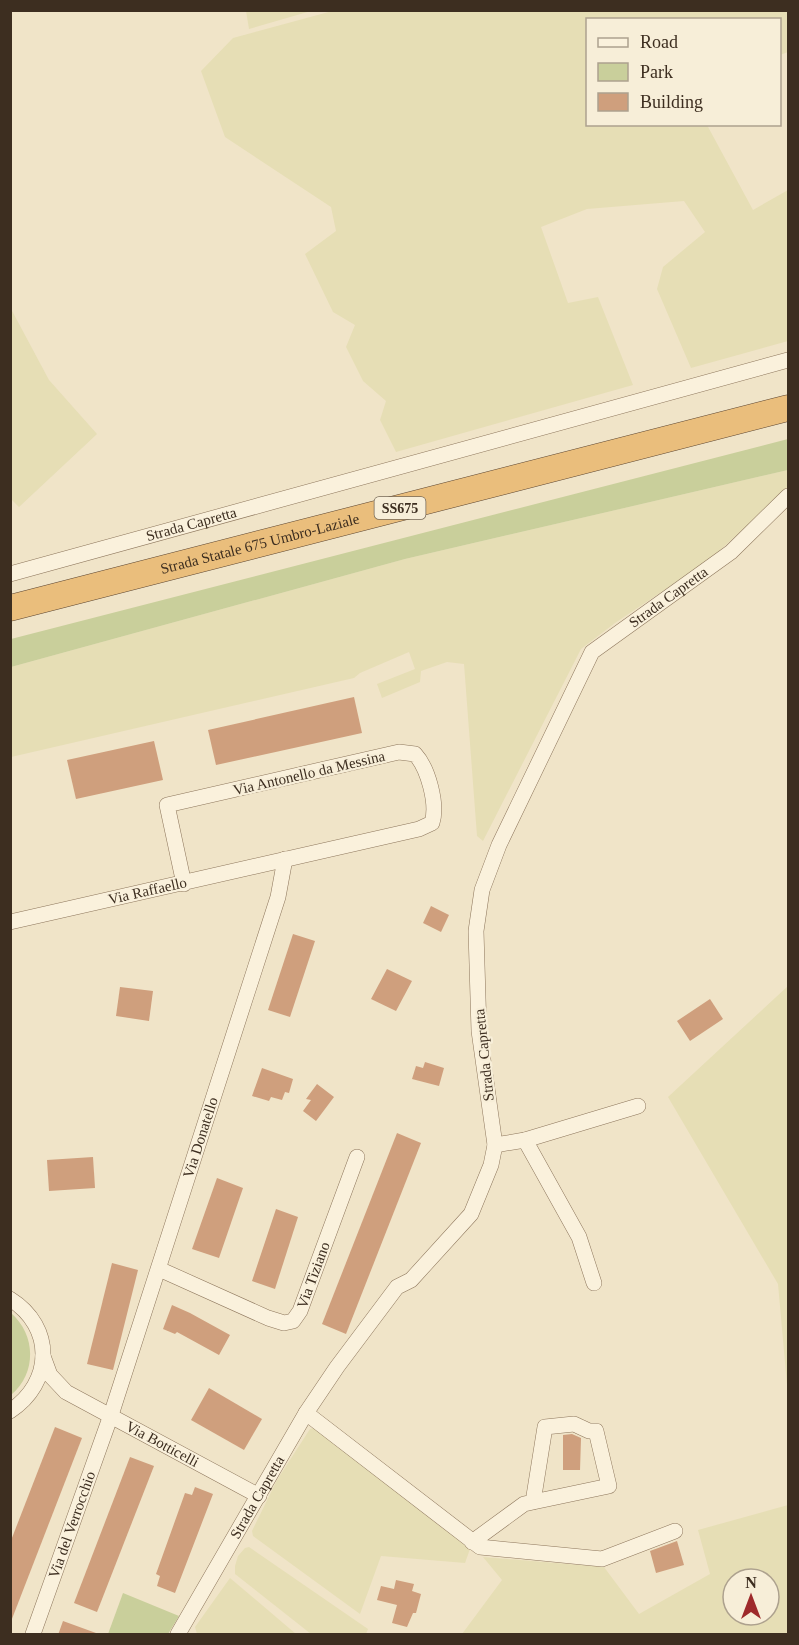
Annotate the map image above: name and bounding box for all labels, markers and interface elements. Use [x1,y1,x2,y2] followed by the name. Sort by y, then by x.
[586,18,781,126] legend
[640,32,678,52] text: Road
[640,62,673,82] text: Park
[640,92,703,112] text: Building
[374,497,426,519] road number: SS675
[144,504,239,544] street label: Strada Capretta
[159,510,361,577] street label: Strada Statale 675 Umbro-Laziale
[626,563,711,631] street label: Strada Capretta
[232,748,387,798] street label: Via Antonello da Messina
[107,874,188,907] street label: Via Raffaello
[471,1008,497,1102] street label: Strada Capretta
[180,1095,221,1180] street label: Via Donatello
[294,1240,333,1310] street label: Via Tiziano
[123,1418,202,1470] street label: Via Botticelli
[227,1453,288,1542] street label: Strada Capretta
[46,1469,98,1580] street label: Via del Verrocchio
[721,1567,781,1627] north arrow
[745,1574,757,1591] text: N

